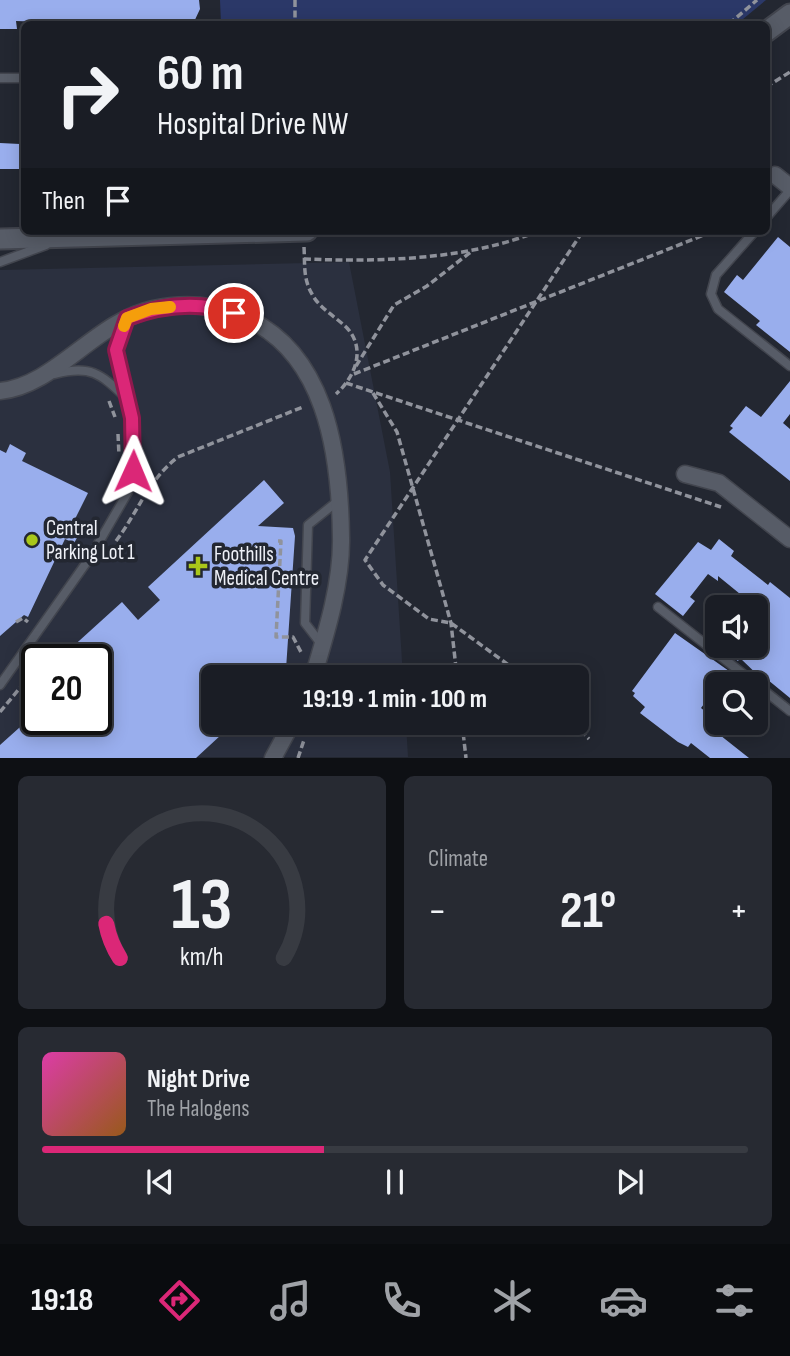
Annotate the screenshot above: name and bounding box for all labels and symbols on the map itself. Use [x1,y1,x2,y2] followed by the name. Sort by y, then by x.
[204,283,264,343] pin
[96,434,170,508] position arrow
[46,516,135,565] place label: Central Parking Lot 1
[24,532,40,548] marker: Central Parking Lot 1
[214,542,319,591] place label: Foothills Medical Centre
[188,556,208,576] marker: Foothills Medical Centre
[21,644,112,735] speed limit sign: 20

